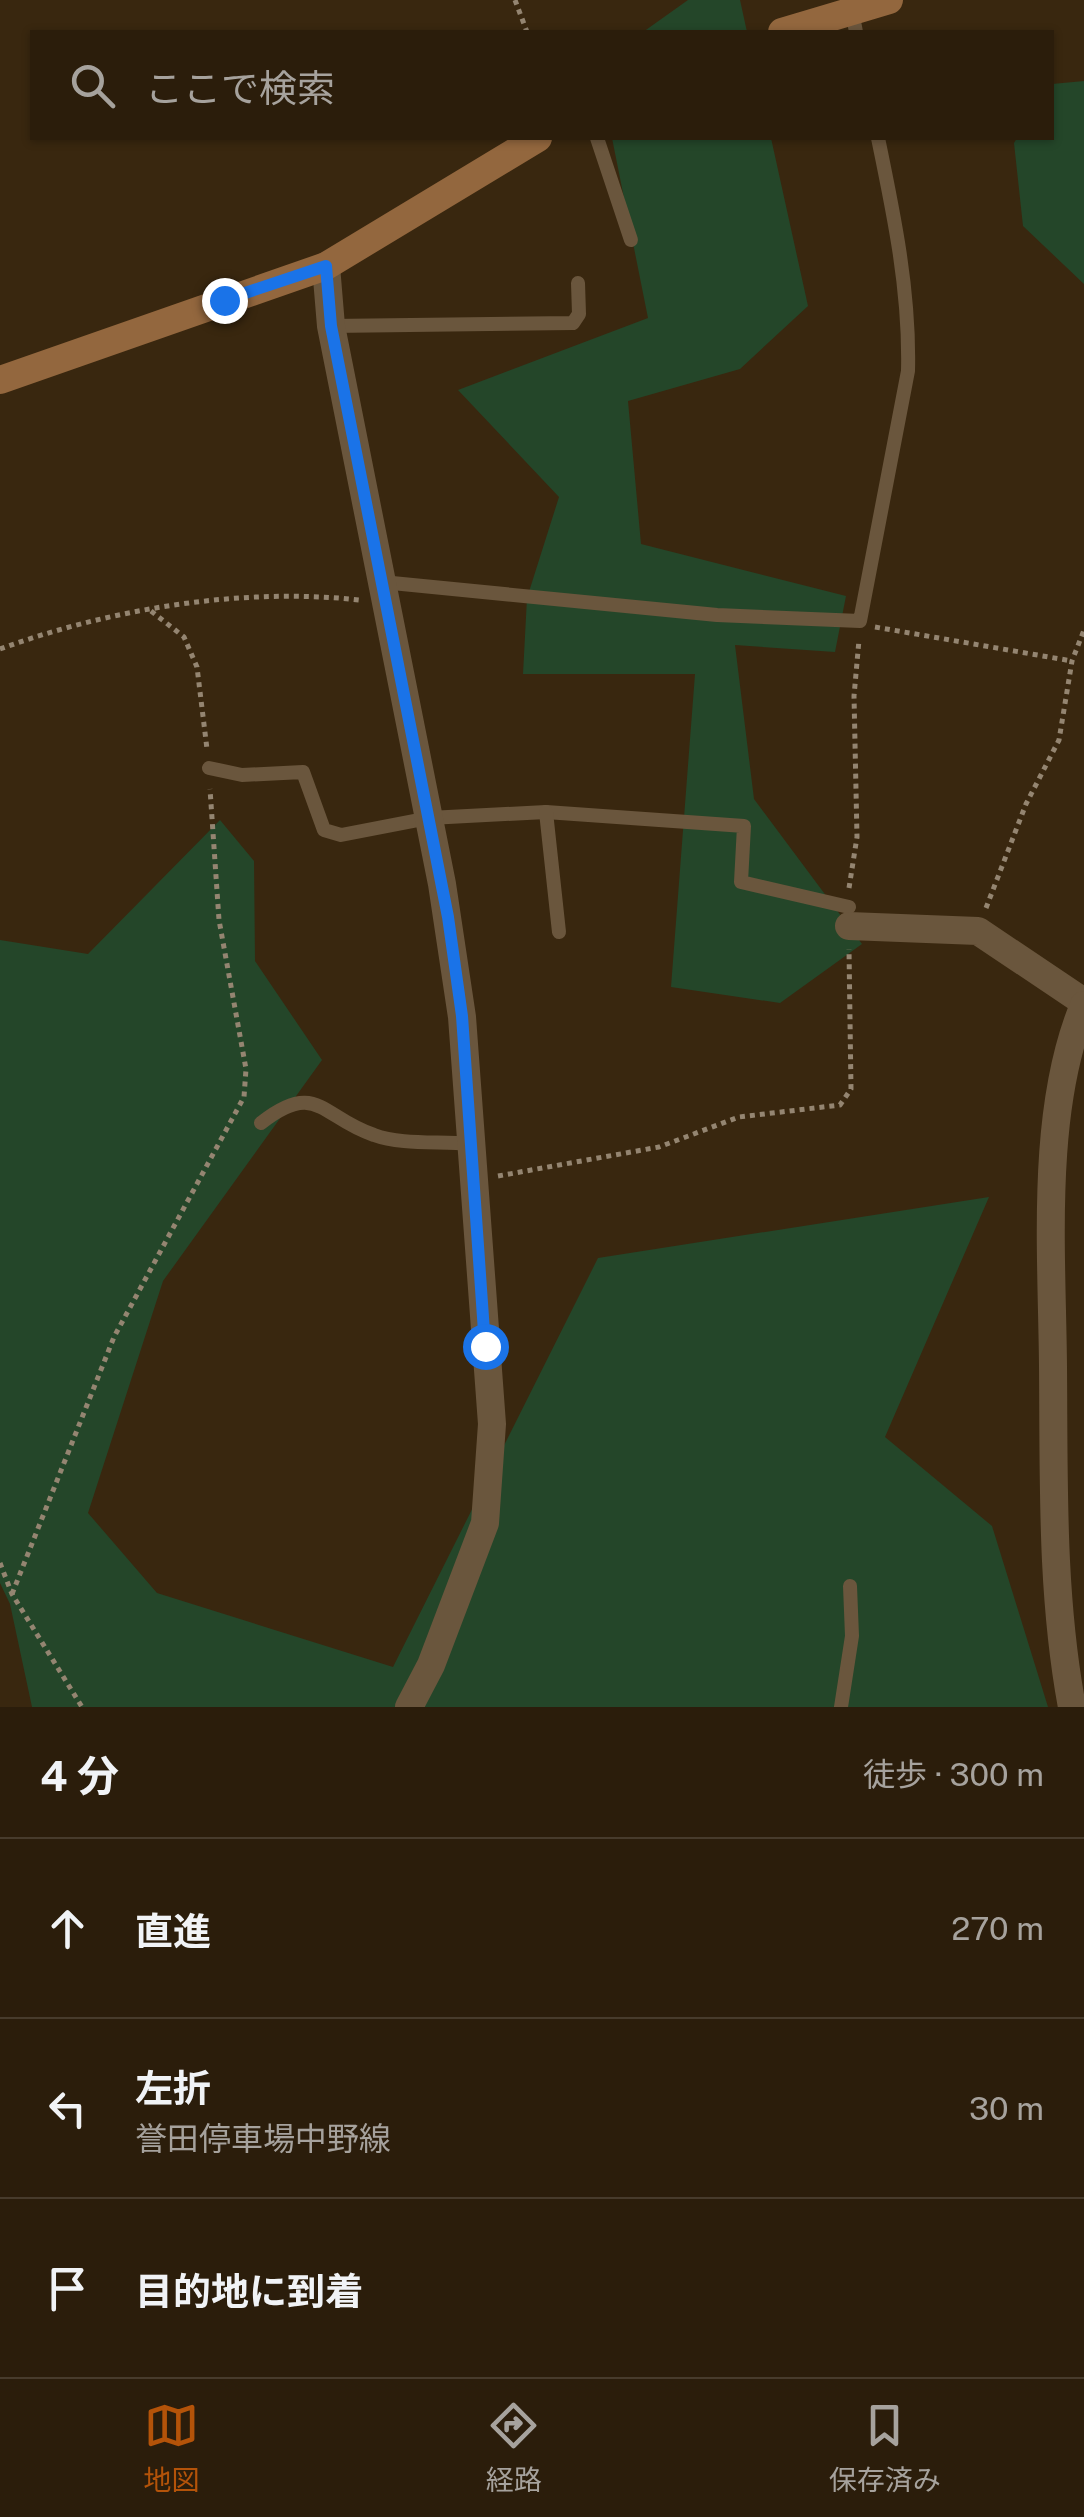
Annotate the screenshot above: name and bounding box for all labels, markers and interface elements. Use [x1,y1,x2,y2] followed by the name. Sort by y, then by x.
[30,30,1054,140] search box
[65,58,120,113] icon: search
[145,66,335,111] text: ここで検索
[202,278,248,324] route end
[463,1324,509,1370] route start
[40,1751,119,1800] text: 4 分
[863,1756,1044,1793] text: 徒歩 · 300 m
[40,1901,95,1956] icon: ahead
[135,1909,211,1954] text: 直進
[951,1910,1044,1947] text: 270 m
[135,2066,211,2111] text: 左折
[40,2081,95,2136] icon: left
[969,2090,1044,2127] text: 30 m
[135,2120,391,2157] text: 誉田停車場中野線
[40,2261,95,2316] icon: arrive
[135,2269,363,2314] text: 目的地に到着
[143,2398,199,2498] tab: 地図
[486,2398,542,2498] tab: 経路
[829,2398,941,2498] tab: 保存済み

